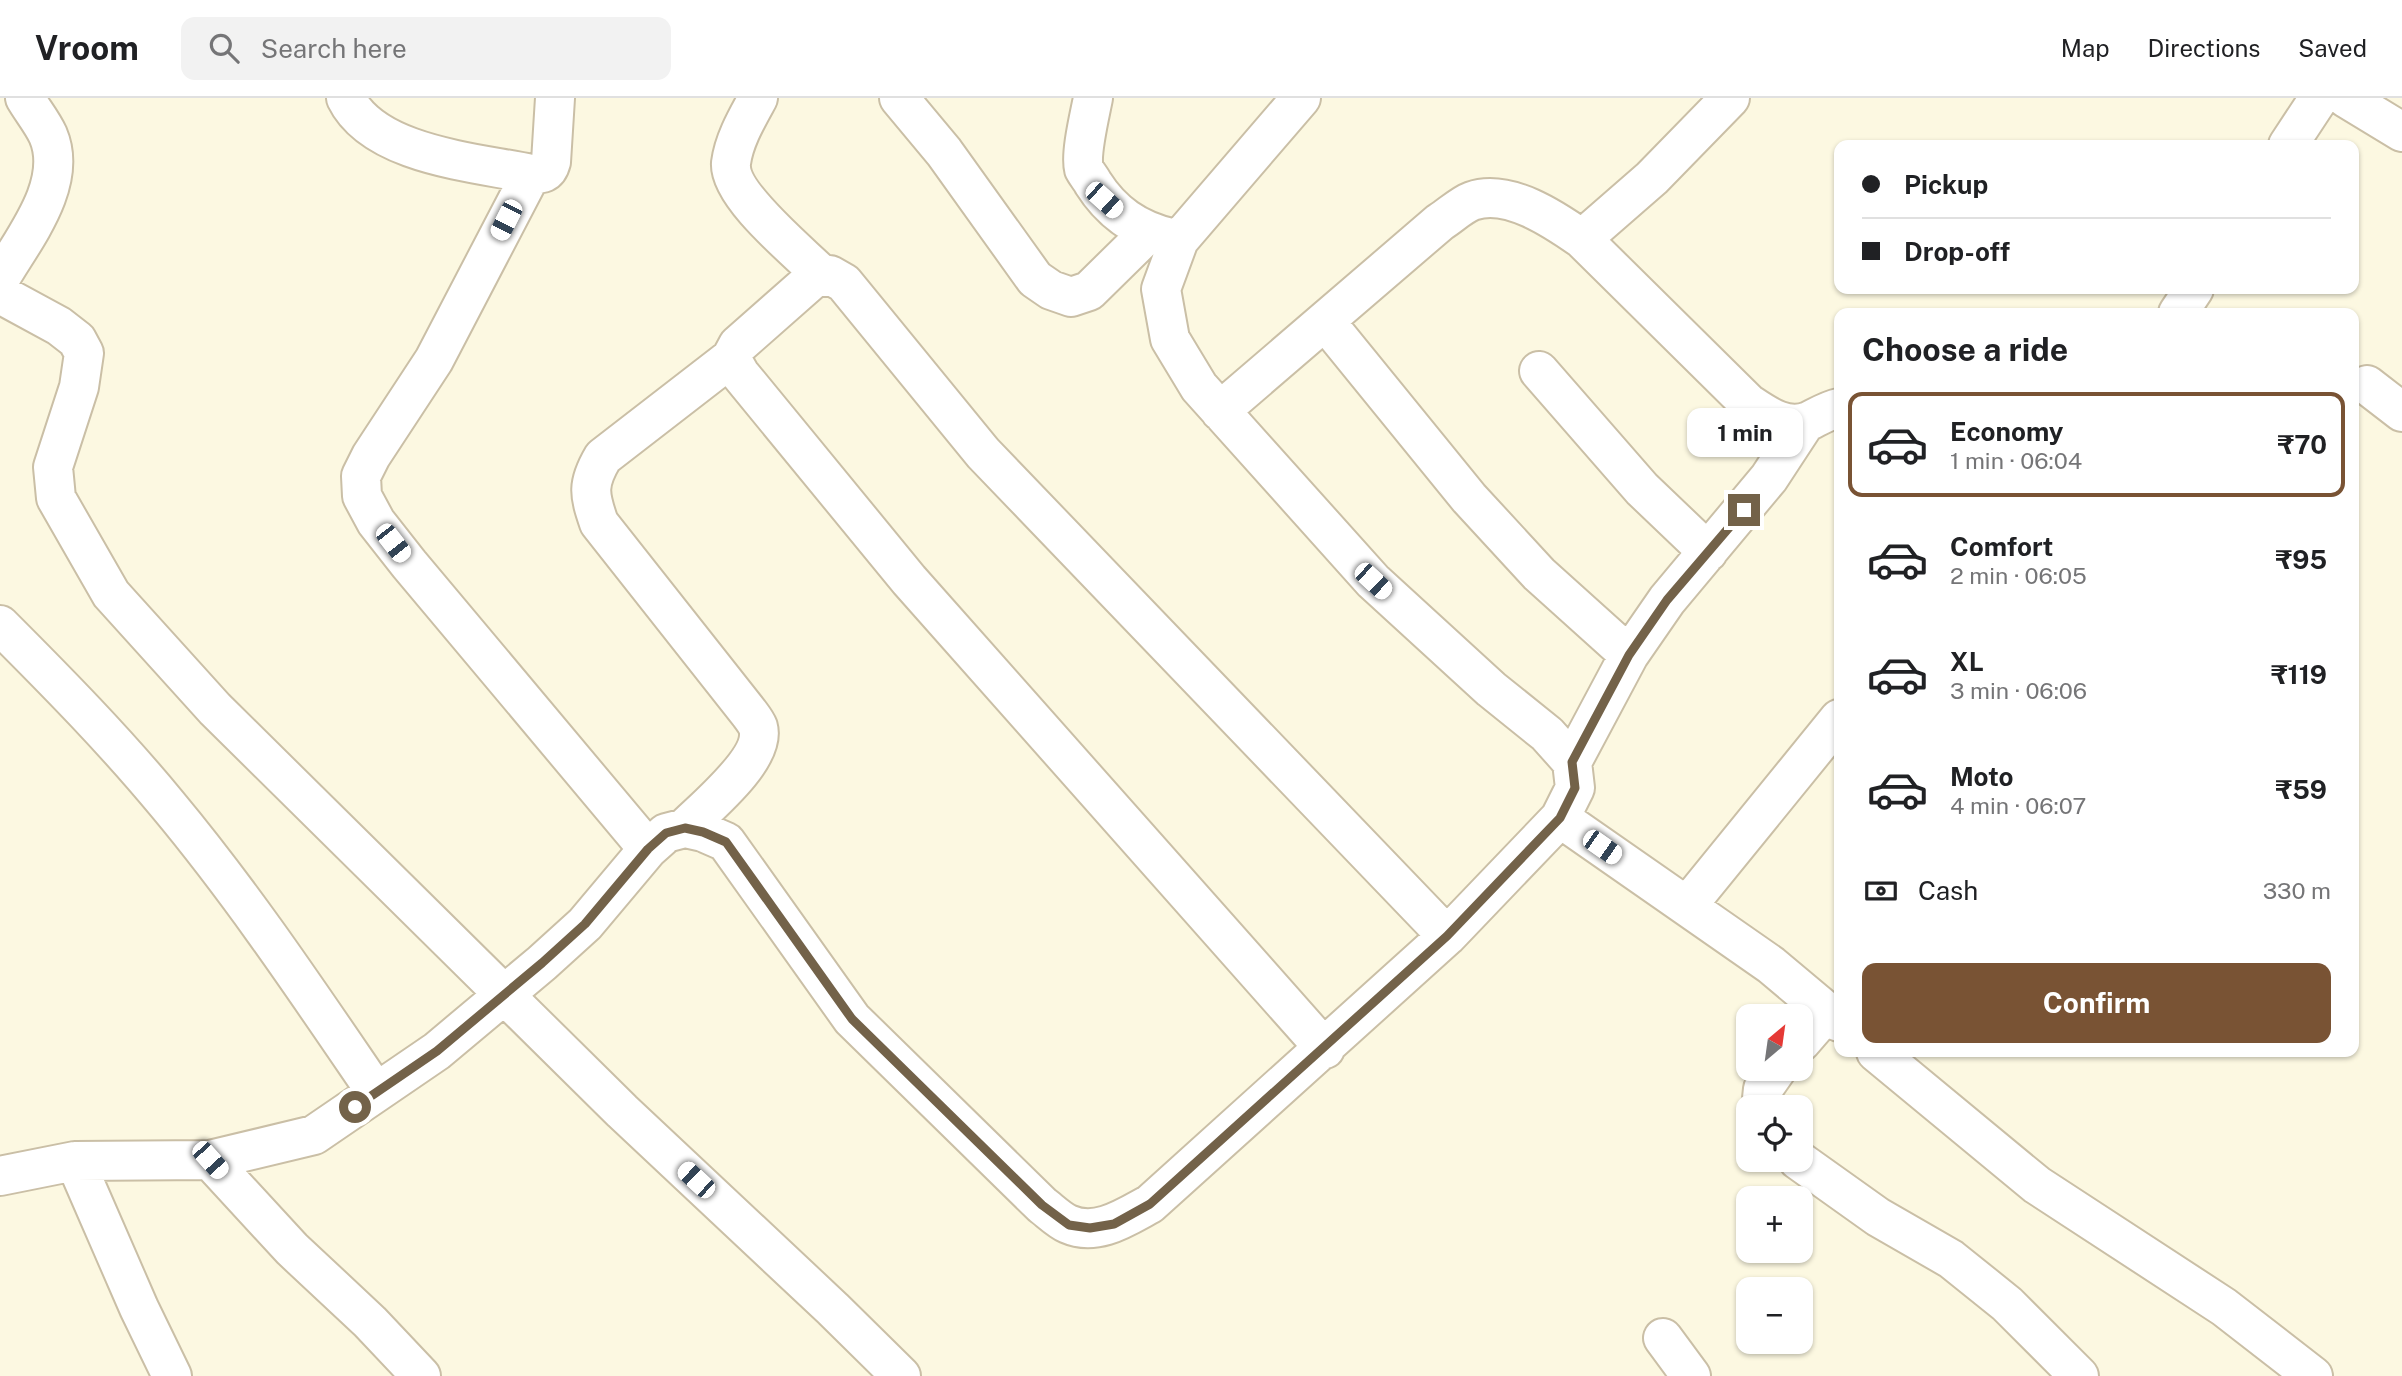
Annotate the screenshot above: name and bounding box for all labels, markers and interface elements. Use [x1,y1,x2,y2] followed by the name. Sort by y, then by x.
[181,17,671,80] search box
[35,29,139,67] text: Vroom
[205,29,243,67] icon: search
[261,33,407,64] text: Search here
[2061,34,2110,62] text: Map
[2148,34,2260,62] text: Directions
[2298,34,2367,62] text: Saved
[1904,169,1988,200] text: Pickup
[1082,178,1127,222] car
[488,197,525,243] car
[1904,236,2010,267] text: Drop-off
[1862,331,2068,368] text: Choose a ride
[1686,408,1802,458] callout: 1 min
[1866,413,1929,476] icon: car
[1950,416,2063,447] text: Economy
[1717,419,1773,446] text: 1 min
[2277,429,2327,460] text: ₹70
[1950,447,2082,474] text: 1 min · 06:04
[1728,494,1760,526] route end
[372,520,415,566] car
[1866,528,1929,591] icon: car
[1950,531,2053,562] text: Comfort
[2276,544,2327,575] text: ₹95
[1351,559,1396,603] car
[1950,562,2087,589] text: 2 min · 06:05
[1866,643,1929,706] icon: car
[1950,646,1984,677] text: XL
[2271,659,2327,690] text: ₹119
[1950,677,2087,704] text: 3 min · 06:06
[1866,758,1929,821] icon: car
[1950,761,2013,792] text: Moto
[2276,774,2327,805] text: ₹59
[1950,792,2086,819] text: 4 min · 06:07
[1579,826,1626,868] car
[1862,872,1900,910] icon: cash
[1918,875,1978,906] text: Cash
[2263,877,2331,904] text: 330 m
[1862,963,2331,1043] button: Confirm
[1736,1004,1813,1082] north arrow
[1736,1004,1813,1354] map controls
[339,1091,371,1123] route start
[1736,1095,1813,1172] button: locate
[189,1137,232,1183] car
[674,1158,719,1202] car
[1736,1186,1813,1263] button: +
[1736,1277,1813,1354] button: −

